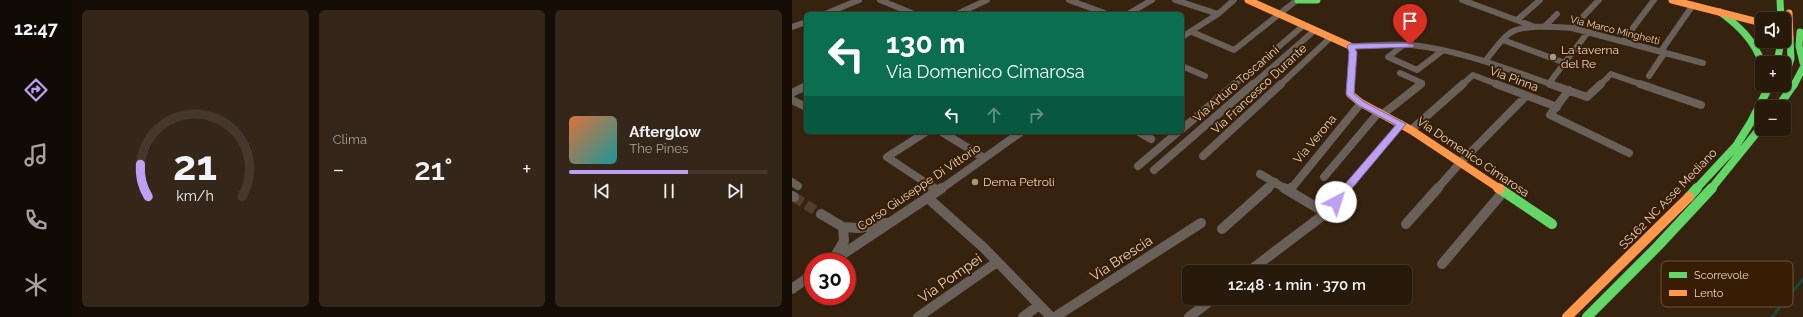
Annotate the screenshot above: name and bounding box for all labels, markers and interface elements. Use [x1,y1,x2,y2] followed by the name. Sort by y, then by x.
[1393,4,1427,45] pin
[1399,10,1421,32] icon: arrive
[1755,12,1791,136] map controls
[1755,12,1791,48] button: sound
[1569,14,1661,46] street label: Via Marco Minghetti
[14,18,58,39] text: 12:47
[886,27,965,60] text: 130 m
[820,28,872,80] icon: left
[1208,41,1310,137] street label: Via Francesco Durante
[1190,43,1282,125] street label: Via Arturo Toscanini
[1561,43,1619,71] place label: La taverna del Re
[1548,52,1558,62] marker: La taverna del Re
[1755,56,1791,92] button: +
[886,61,1085,82] text: Via Domenico Cimarosa
[1488,64,1540,94] street label: Via Pinna
[22,76,50,104] icon: directions
[1755,100,1791,136] button: −
[941,104,963,126] icon: left
[983,104,1005,126] icon: ahead
[1025,104,1047,126] icon: right
[1291,112,1339,166] street label: Via Verona
[1414,114,1532,200] street label: Via Domenico Cimarosa
[629,123,701,141] text: Afterglow
[333,132,367,147] text: Clima
[173,140,217,189] text: 21
[22,141,50,169] icon: music
[629,141,688,156] text: The Pines
[855,141,983,233] street label: Corso Giuseppe Di Vittorio
[1616,146,1720,252] street label: SS162 NC Asse Mediano
[414,152,452,187] text: 21°
[333,156,345,182] text: −
[522,156,531,182] text: +
[983,175,1055,189] place label: Dema Petroli
[970,177,980,187] marker: Dema Petroli
[591,180,613,202] icon: previous
[658,180,680,202] icon: pause
[724,180,746,202] icon: next
[1315,181,1357,223] position arrow
[176,187,214,203] text: km/h
[22,206,50,234] icon: phone
[1087,232,1155,284] street label: Via Brescia
[915,250,985,306] street label: Via Pompei
[804,253,856,305] speed limit sign: 30
[1661,261,1793,307] legend
[1694,269,1749,282] text: Scorrevole
[22,271,50,299] icon: climate
[1228,276,1366,294] text: 12:48 · 1 min · 370 m
[1694,287,1724,300] text: Lento

